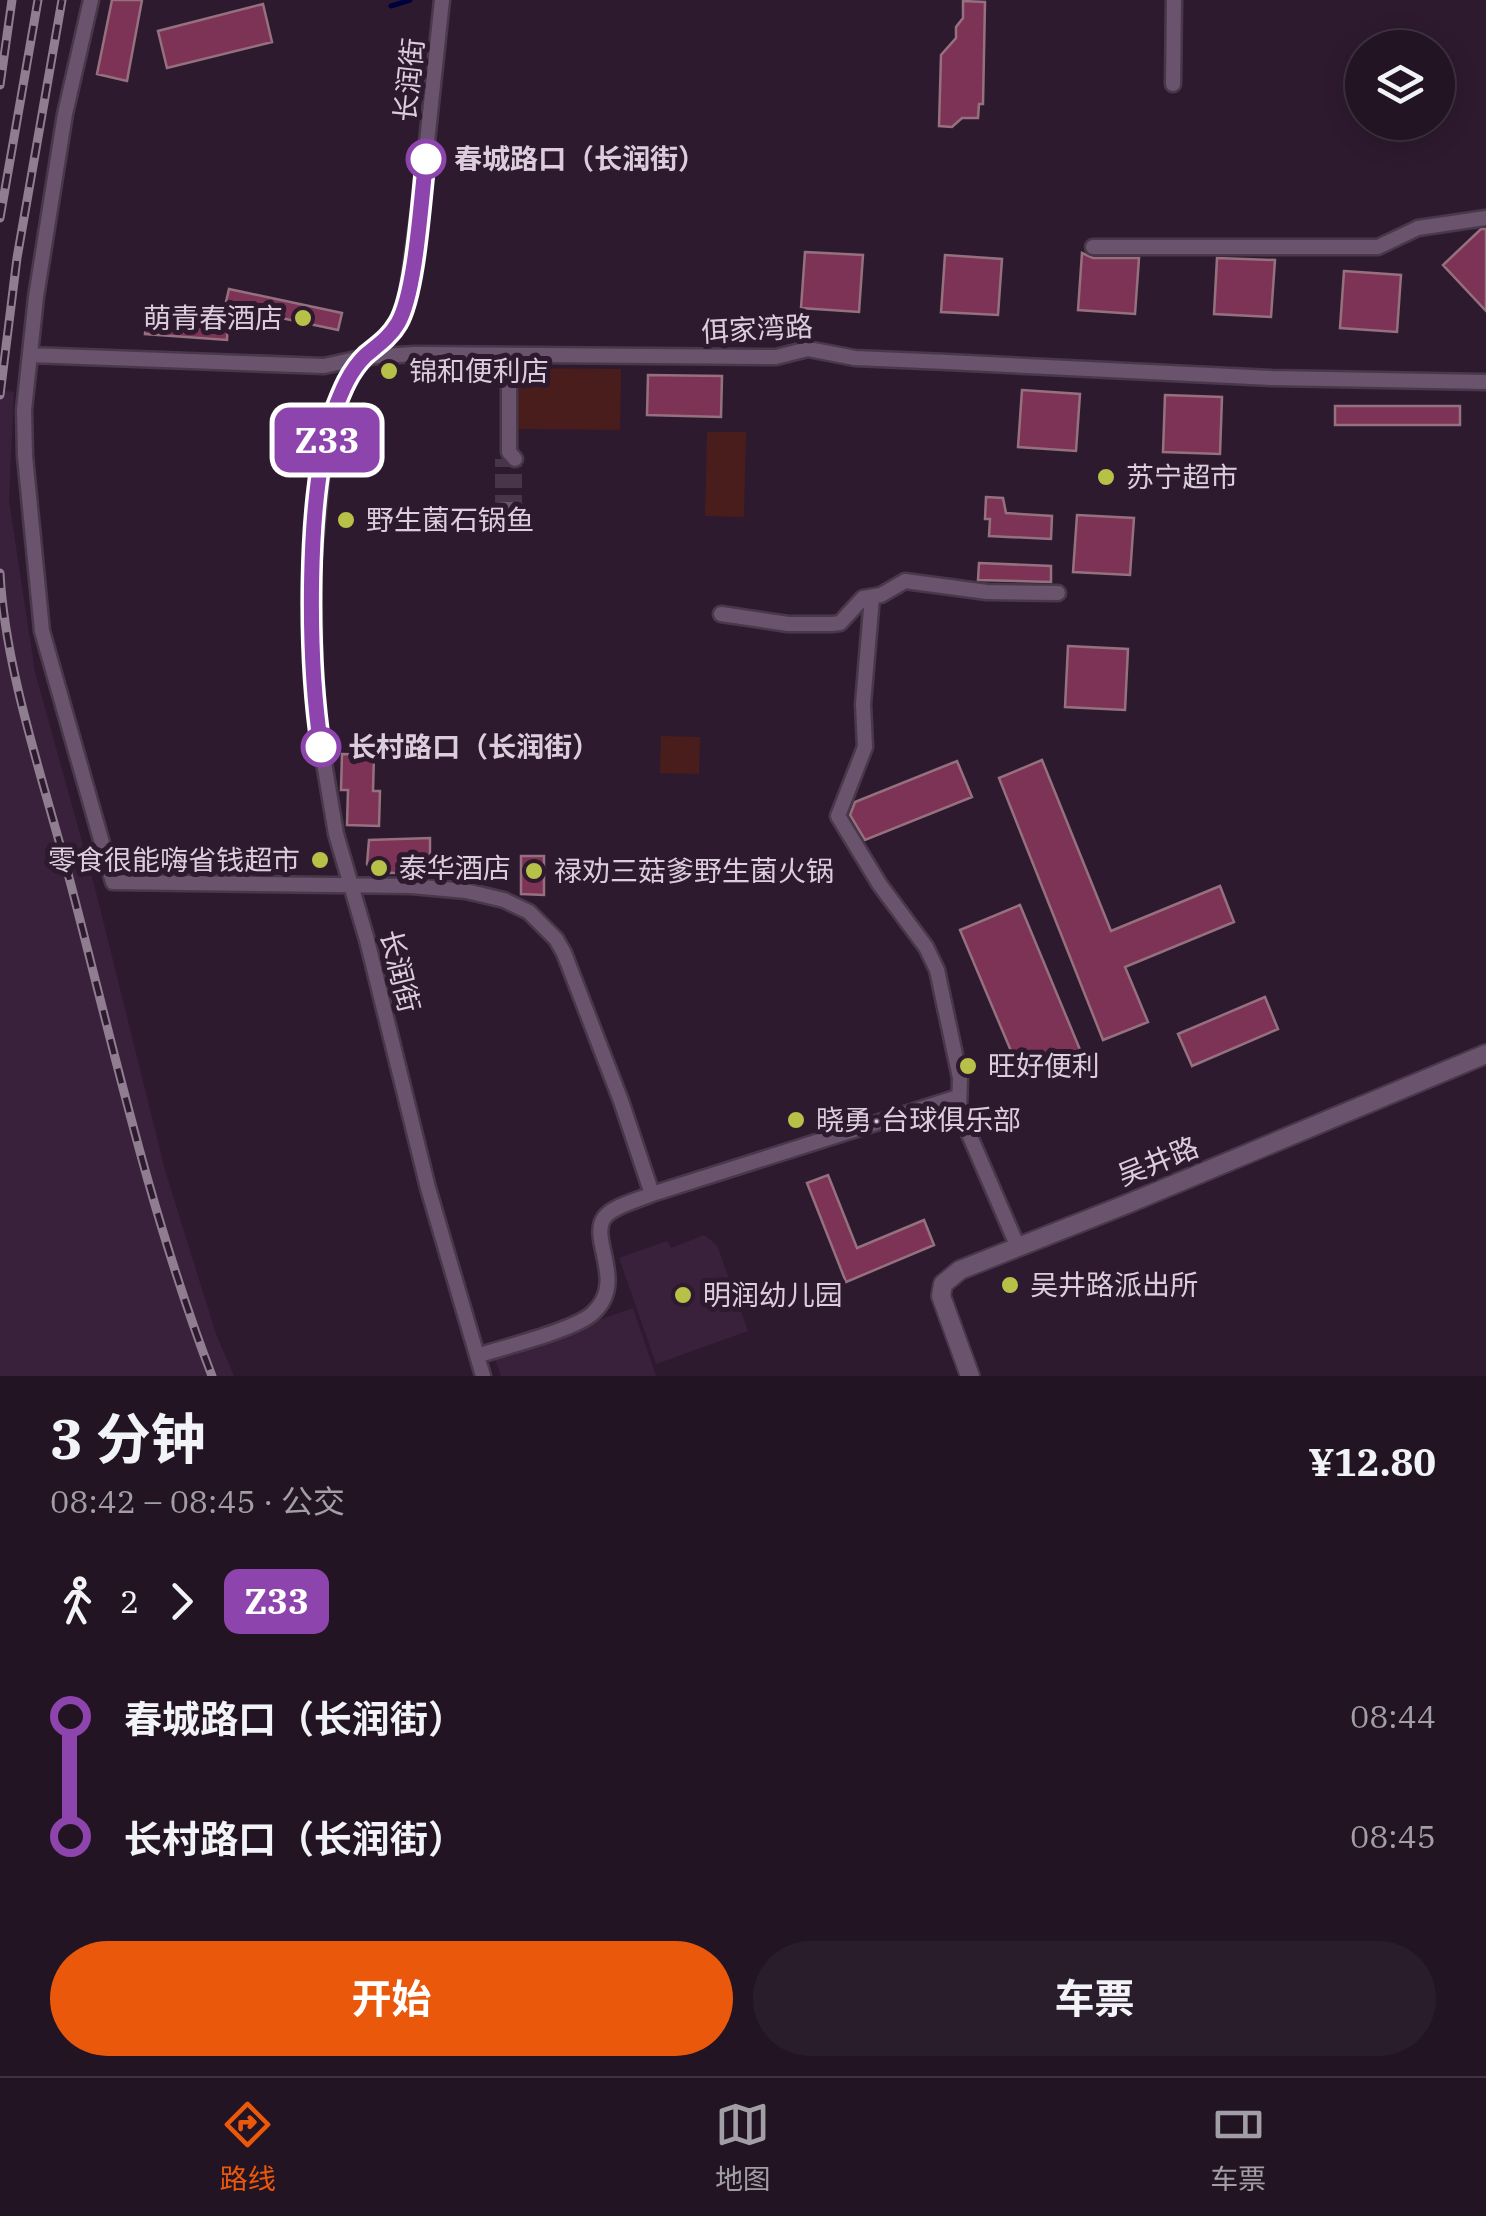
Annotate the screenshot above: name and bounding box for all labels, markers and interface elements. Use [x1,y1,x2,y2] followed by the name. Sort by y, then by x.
[1345,30,1455,140] map controls
[1345,30,1455,140] button: layers
[386,36,431,124] street label: 长润街
[407,140,445,178] marker: 春城路口（长润街）
[454,140,706,177] place label: 春城路口（长润街）
[143,299,283,336] place label: 萌青春酒店
[292,307,314,329] marker: 萌青春酒店
[700,307,814,350] street label: 佴家湾路
[409,352,549,389] place label: 锦和便利店
[378,360,400,382] marker: 锦和便利店
[270,408,384,472] line badge: Z33
[295,417,359,463] text: Z33
[1126,458,1238,495] place label: 苏宁超市
[1095,466,1117,488] marker: 苏宁超市
[366,501,534,538] place label: 野生菌石锅鱼
[335,509,357,531] marker: 野生菌石锅鱼
[302,728,340,766] marker: 长村路口（长润街）
[348,728,600,765] place label: 长村路口（长润街）
[48,841,300,878] place label: 零食很能嗨省钱超市
[309,849,331,871] marker: 零食很能嗨省钱超市
[399,849,511,886] place label: 泰华酒店
[554,852,834,889] place label: 禄劝三菇爹野生菌火锅
[368,857,390,879] marker: 泰华酒店
[523,860,545,882] marker: 禄劝三菇爹野生菌火锅
[372,926,429,1016] street label: 长润街
[988,1047,1100,1084] place label: 旺好便利
[957,1055,979,1077] marker: 旺好便利
[816,1101,1021,1138] place label: 晓勇·台球俱乐部
[785,1109,807,1131] marker: 晓勇·台球俱乐部
[1112,1128,1204,1193] street label: 吴井路
[1030,1266,1198,1303] place label: 吴井路派出所
[999,1274,1021,1296] marker: 吴井路派出所
[703,1276,843,1313] place label: 明润幼儿园
[672,1284,694,1306] marker: 明润幼儿园
[50,1403,206,1474] text: 3 分钟
[1308,1437,1436,1486] text: ¥12.80
[50,1480,345,1522] text: 08:42 – 08:45 · 公交
[50,1574,105,1629] icon: walk
[154,1574,209,1629] icon: forward
[244,1578,309,1624] text: Z33
[120,1580,139,1622] text: 2
[124,1694,466,1743] text: 春城路口（长润街）
[1350,1695,1436,1737] text: 08:44
[124,1814,466,1863] text: 长村路口（长润街）
[1350,1815,1436,1857] text: 08:45
[50,1941,733,2056] button: 开始
[753,1941,1436,2056] button: 车票
[220,2097,276,2197] tab: 路线
[715,2097,771,2197] tab: 地图
[1210,2097,1266,2197] tab: 车票

